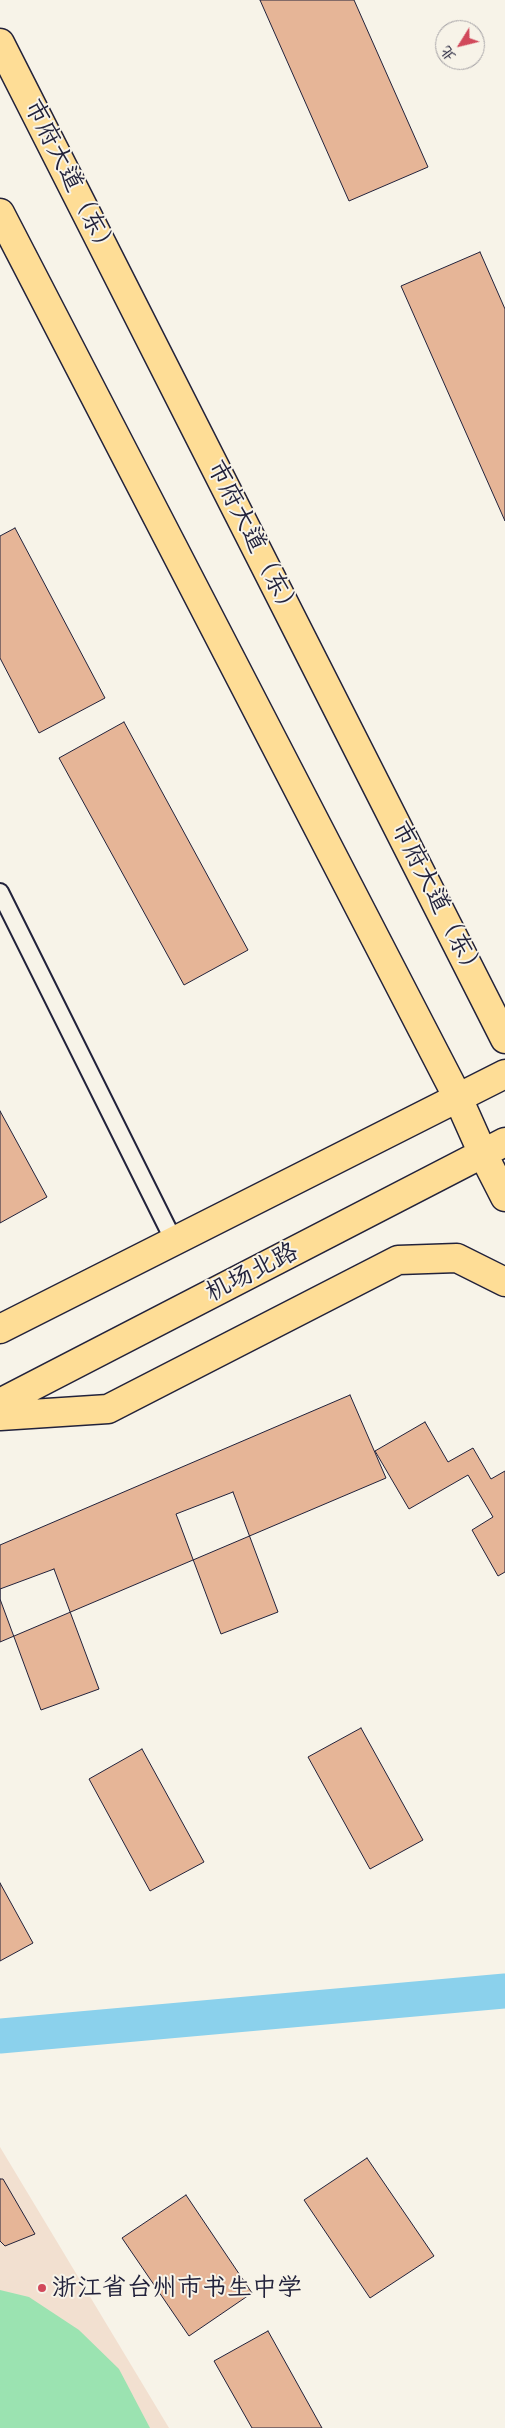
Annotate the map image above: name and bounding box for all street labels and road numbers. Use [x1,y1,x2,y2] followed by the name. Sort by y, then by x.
[17,94,123,264] street label: 市府大道（东）
[200,455,306,625] street label: 市府大道（东）
[384,816,490,986] street label: 市府大道（东）
[201,1237,303,1309] street label: 机场北路

